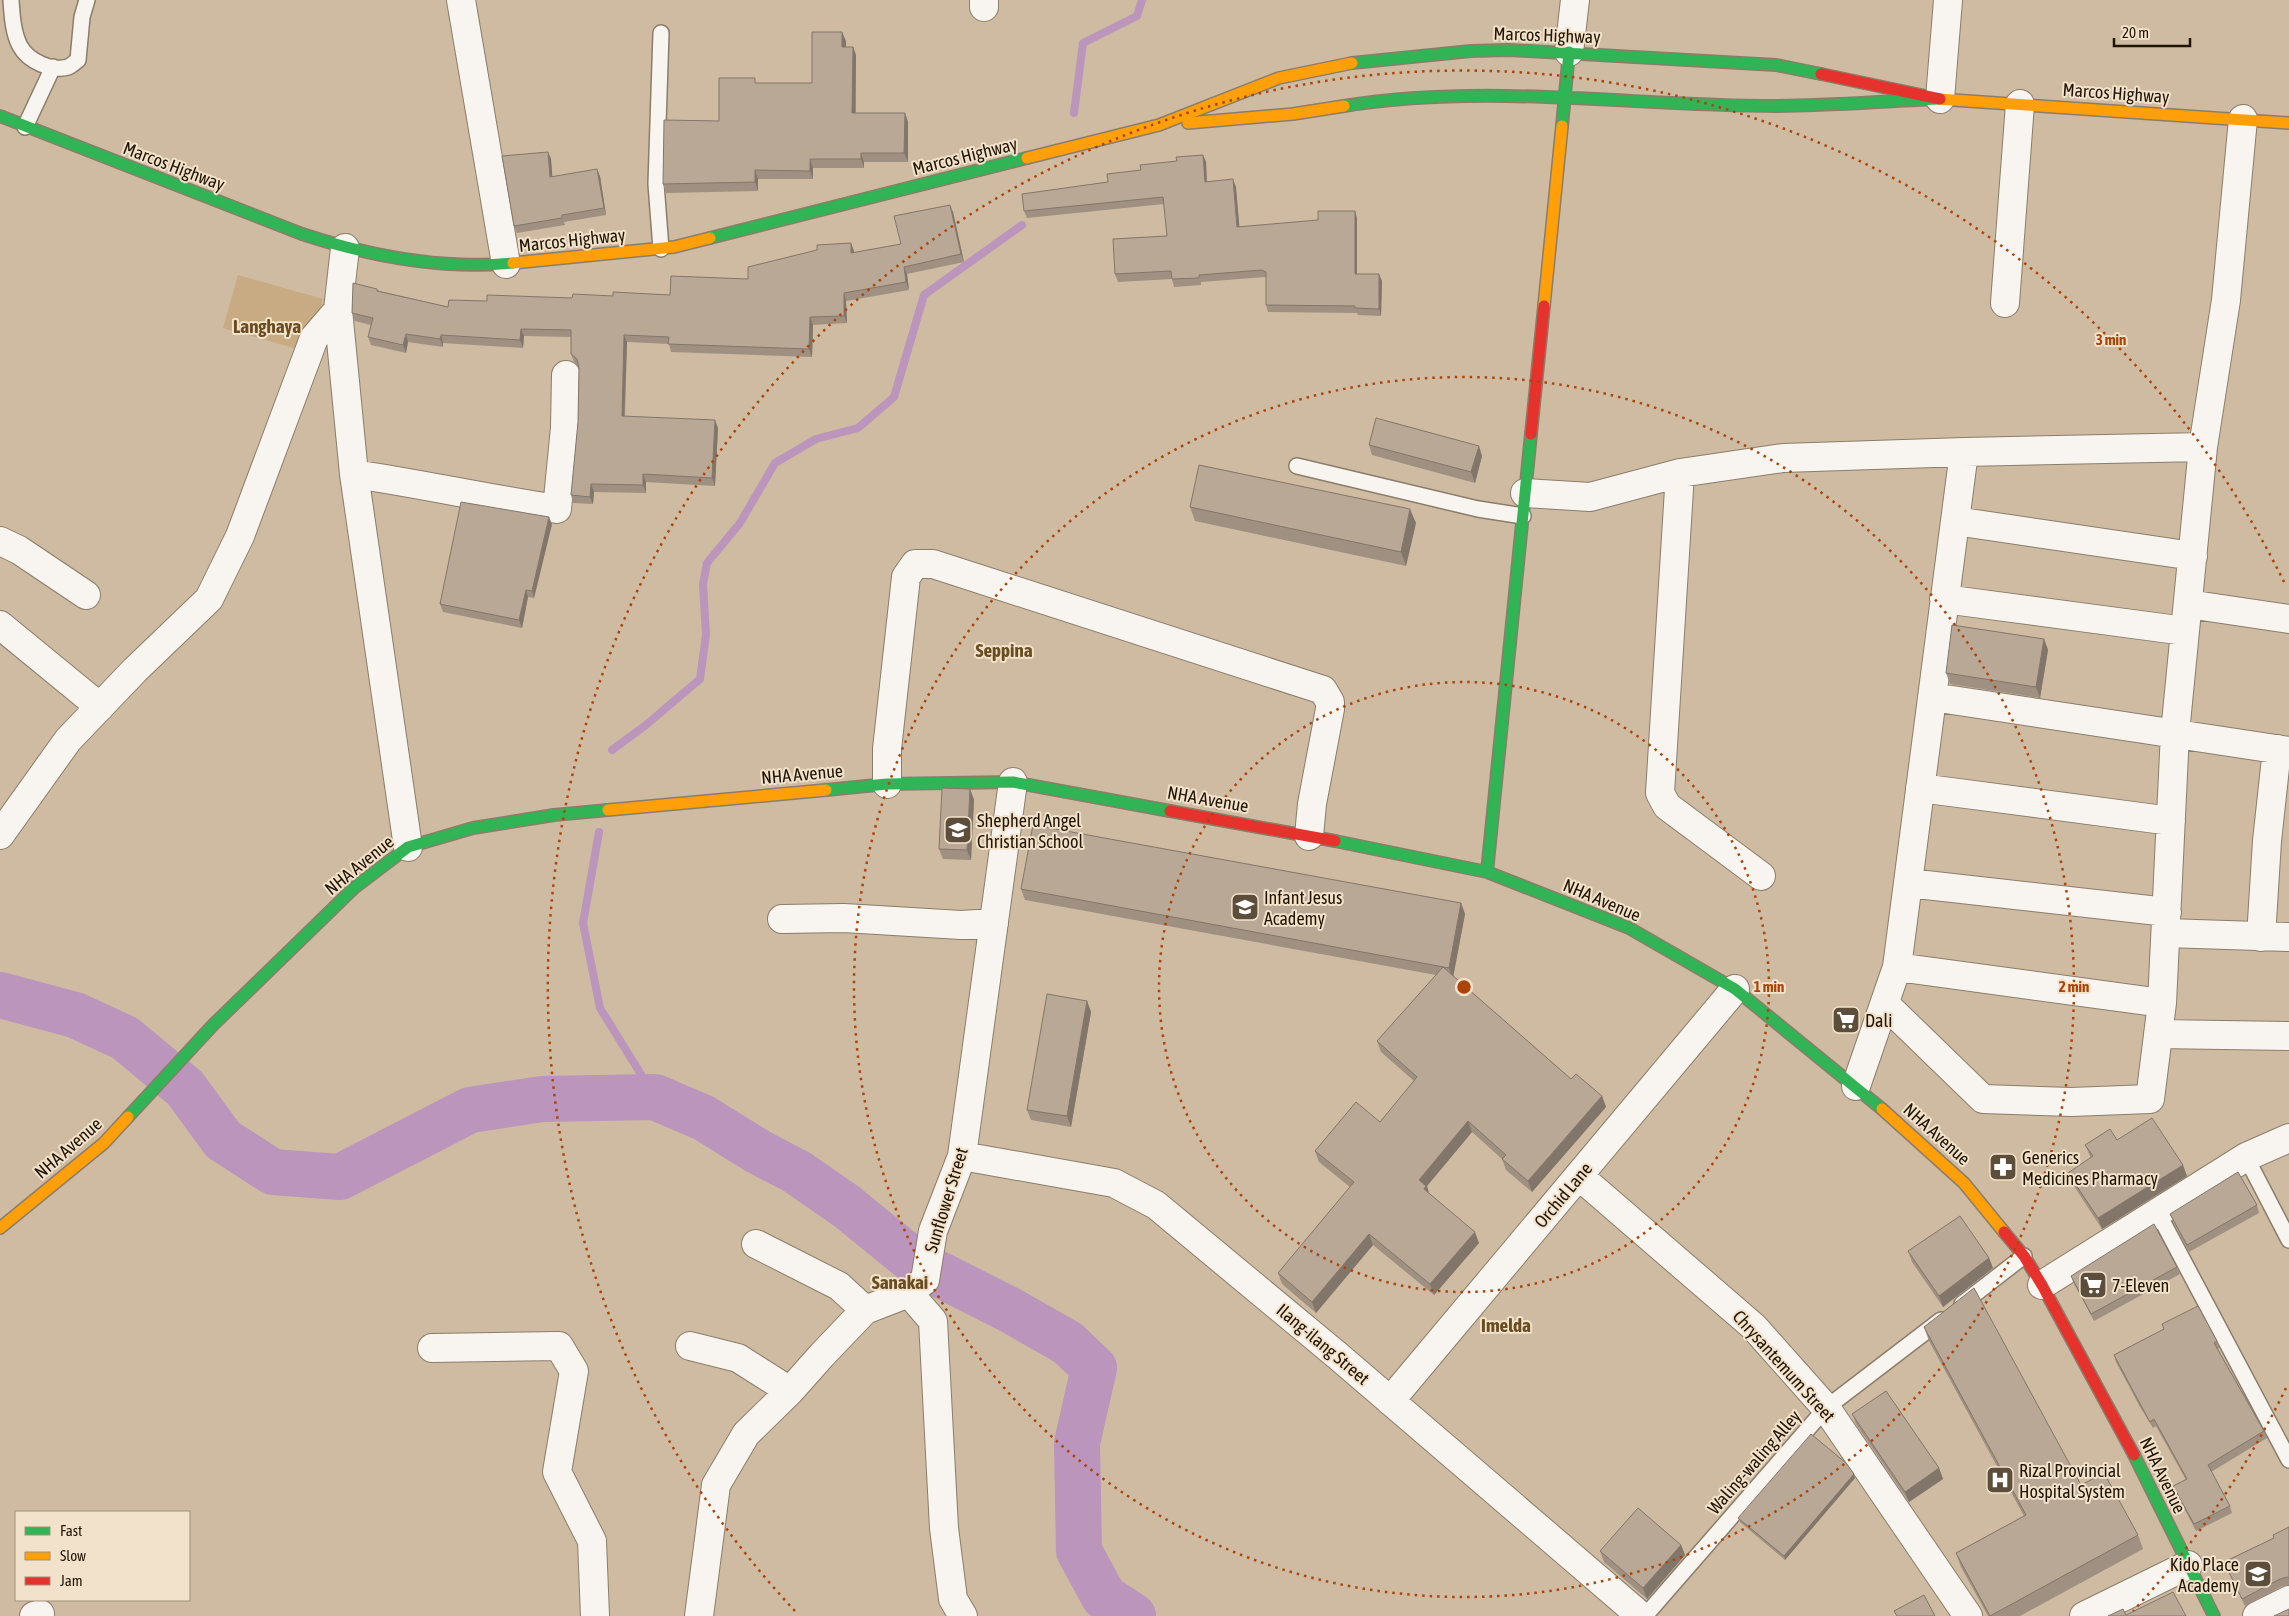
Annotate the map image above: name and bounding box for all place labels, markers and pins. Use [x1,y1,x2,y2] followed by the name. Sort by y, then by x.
[977,810,1083,852] place label: Shepherd Angel Christian School
[943,815,973,845] school or university icon: Shepherd Angel Christian School
[1264,887,1342,929] place label: Infant Jesus Academy
[1230,892,1260,922] school or university icon: Infant Jesus Academy
[1455,978,1473,996] centre of rings
[1831,1005,1861,1035] supermarket icon: Dali
[1865,1010,1892,1031] place label: Dali
[2022,1147,2158,1189] place label: Generics Medicines Pharmacy
[1988,1152,2018,1182] pharmacy icon: Generics Medicines Pharmacy
[2078,1270,2108,1300] supermarket icon: 7-Eleven
[2112,1275,2169,1296] place label: 7-Eleven
[2019,1460,2125,1502] place label: Rizal Provincial Hospital System
[1985,1465,2015,1495] hospital icon: Rizal Provincial Hospital System
[2170,1554,2239,1596] place label: Kido Place Academy
[2243,1559,2273,1589] school or university icon: Kido Place Academy

